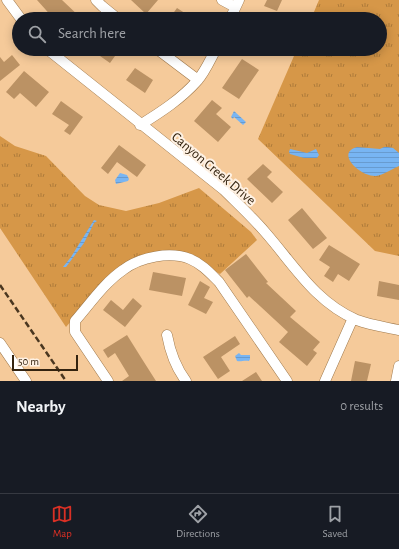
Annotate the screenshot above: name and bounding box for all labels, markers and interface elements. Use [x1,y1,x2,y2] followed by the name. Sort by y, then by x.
[12,12,387,56] search box
[26,23,48,45] icon: search
[58,26,126,41] text: Search here
[169,130,258,208] street label: Canyon Creek Drive
[12,353,78,372] scale bar
[18,356,39,367] text: 50 m
[16,398,66,415] text: Nearby
[340,400,383,413] text: 0 results
[51,503,73,540] tab: Map
[176,503,220,540] tab: Directions
[322,503,348,540] tab: Saved

